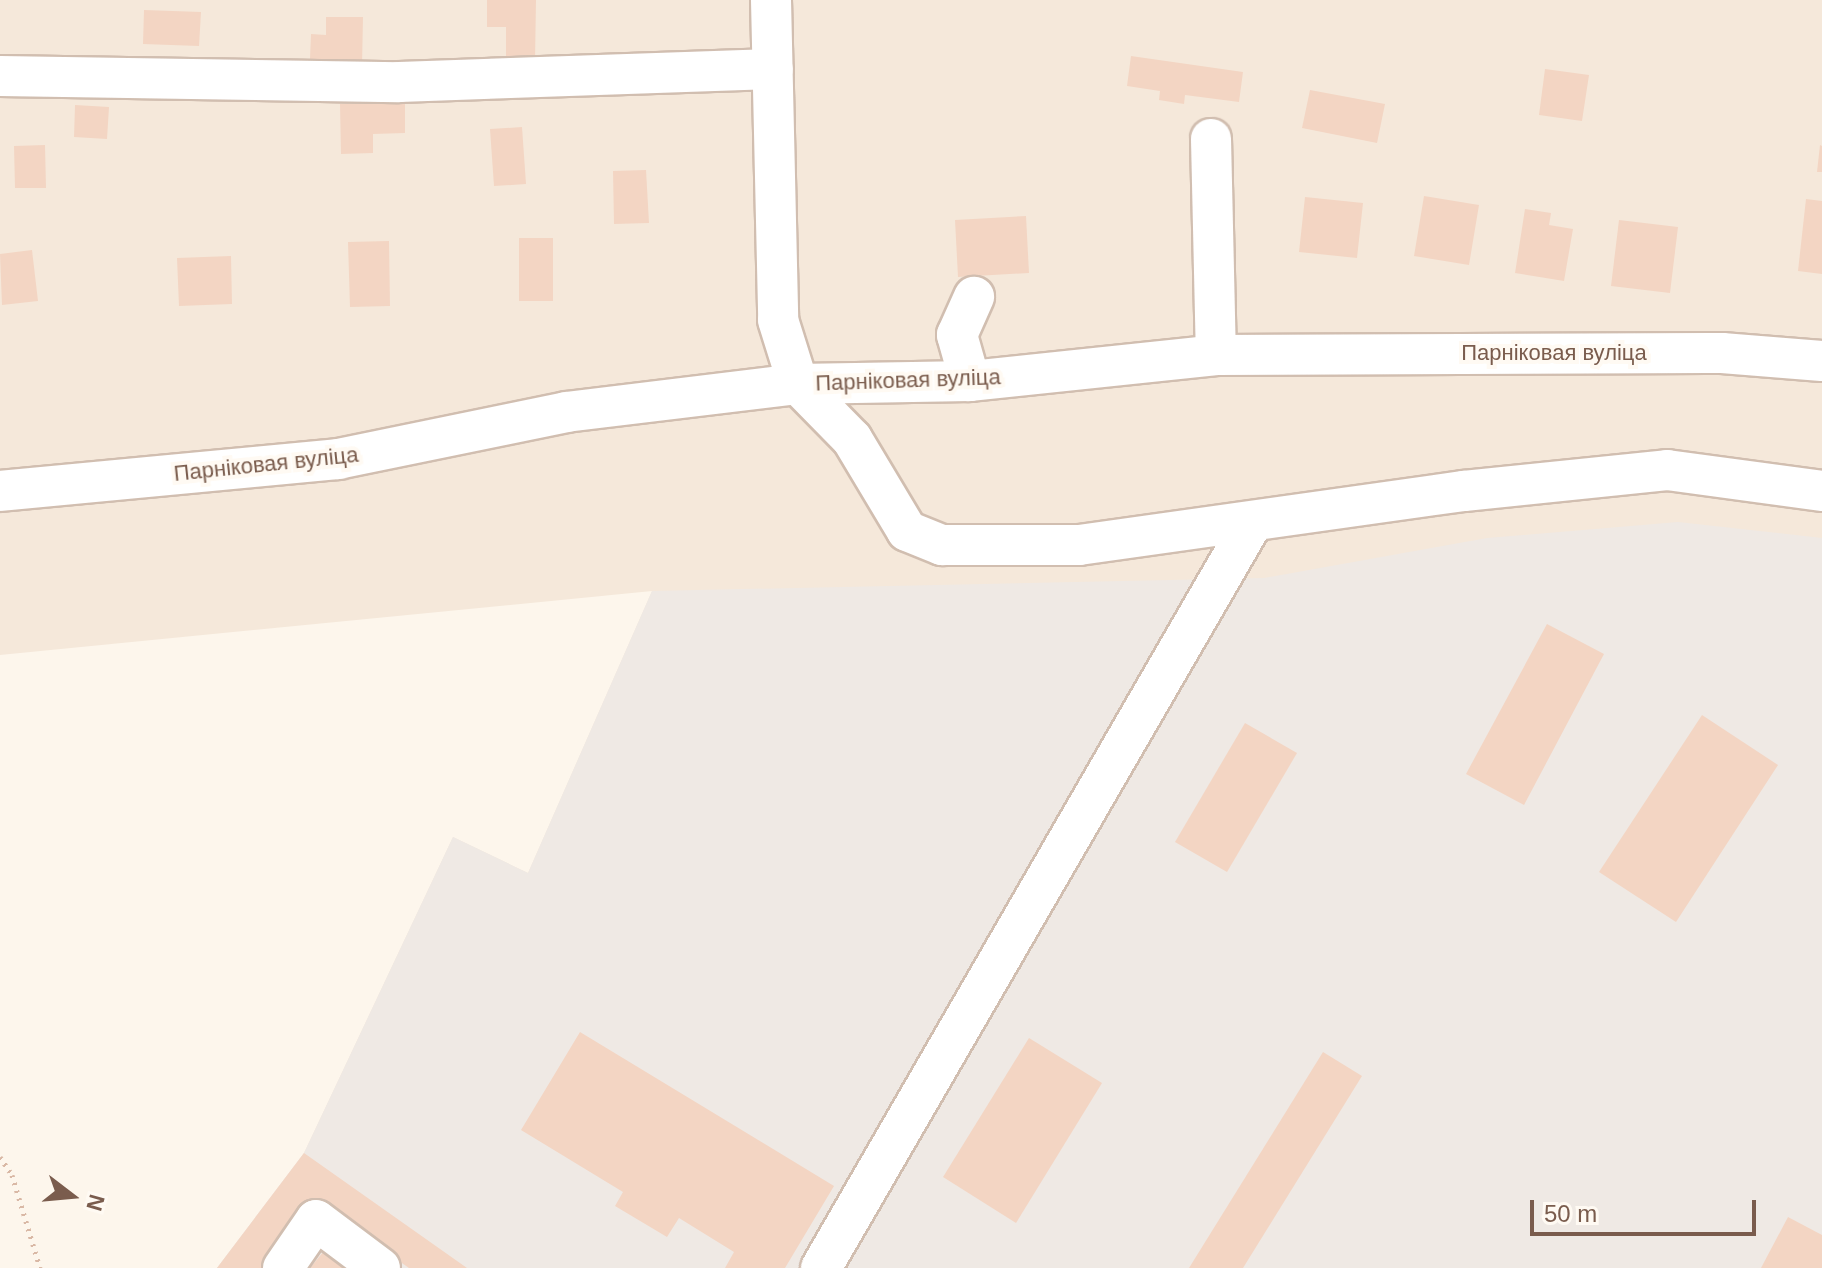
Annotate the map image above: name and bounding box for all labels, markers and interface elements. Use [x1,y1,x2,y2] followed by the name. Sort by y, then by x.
[1461,340,1647,366] street label: Парніковая вуліца
[815,364,1001,396] street label: Парніковая вуліца
[172,441,360,487] street label: Парніковая вуліца
[32,1156,112,1236] north arrow
[1534,1184,1760,1234] scale bar
[81,1192,110,1214] text: N
[1544,1200,1597,1227] text: 50 m

